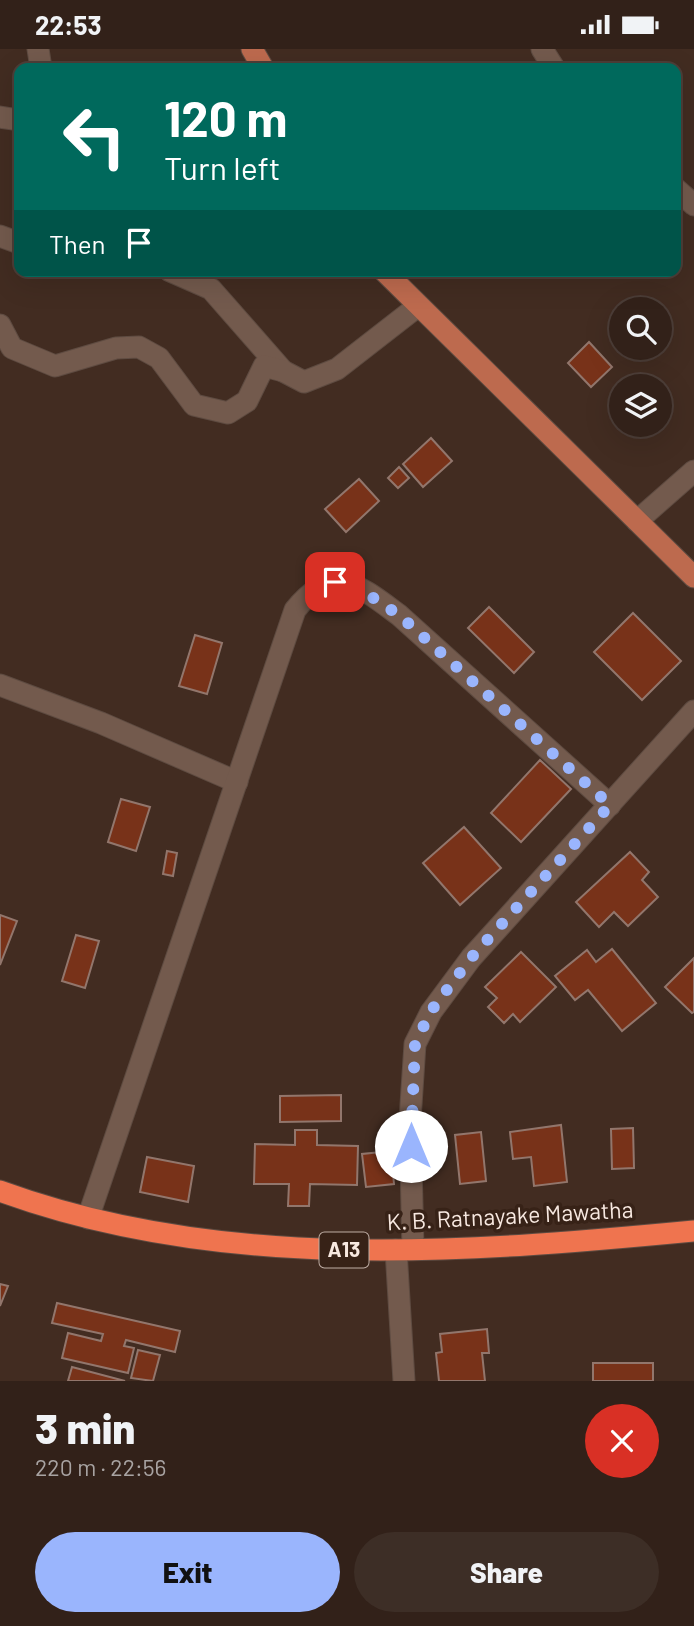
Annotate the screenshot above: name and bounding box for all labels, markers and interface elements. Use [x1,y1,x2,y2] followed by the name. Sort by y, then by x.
[35,9,102,40] text: 22:53
[164,88,287,147] text: 120 m
[49,91,140,182] icon: left
[164,148,281,186] text: Turn left
[120,224,158,262] icon: arrive
[49,228,106,259] text: Then
[609,297,672,437] map controls
[609,297,672,360] button: search
[609,374,672,437] button: layers
[305,552,365,612] pin
[316,563,354,601] icon: arrive
[374,1109,448,1183] position arrow
[386,1195,634,1235] street label: K. B. Ratnayake Mawatha
[320,1233,368,1267] road number: A13
[35,1402,135,1452] text: 3 min
[585,1404,659,1478] button: close
[35,1453,166,1481] text: 220 m · 22:56
[35,1532,340,1612] button: Exit
[354,1532,659,1612] button: Share

